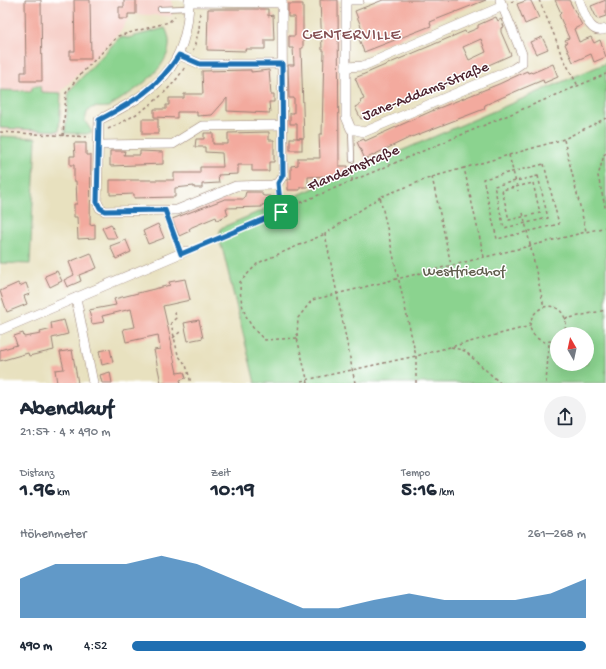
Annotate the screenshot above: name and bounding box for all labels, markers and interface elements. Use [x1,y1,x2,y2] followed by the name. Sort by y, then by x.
[302,27,402,46] district label: CENTERVILLE
[360,58,492,125] street label: Jane-Addams-Straße
[304,141,402,197] street label: Flandernstraße
[264,195,298,229] pin
[270,201,292,223] icon: arrive
[423,263,507,281] park label: Westfriedhof
[550,327,594,371] north arrow
[550,327,594,371] map controls
[544,396,586,438] button: share
[20,397,113,423] text: Abendlauf
[20,425,110,440] text: 21:57 · 4 × 490 m
[20,468,54,480] text: Distanz
[211,468,230,480] text: Zeit
[401,468,430,480] text: Tempo
[20,480,55,503] text: 1.96
[211,480,254,503] text: 10:19
[401,480,436,503] text: 5:16
[55,487,70,499] text: km
[436,487,454,499] text: /km
[20,527,87,542] text: Höhenmeter
[527,527,586,542] text: 261–268 m
[20,639,52,654] text: 490 m
[84,639,107,654] text: 4:52

